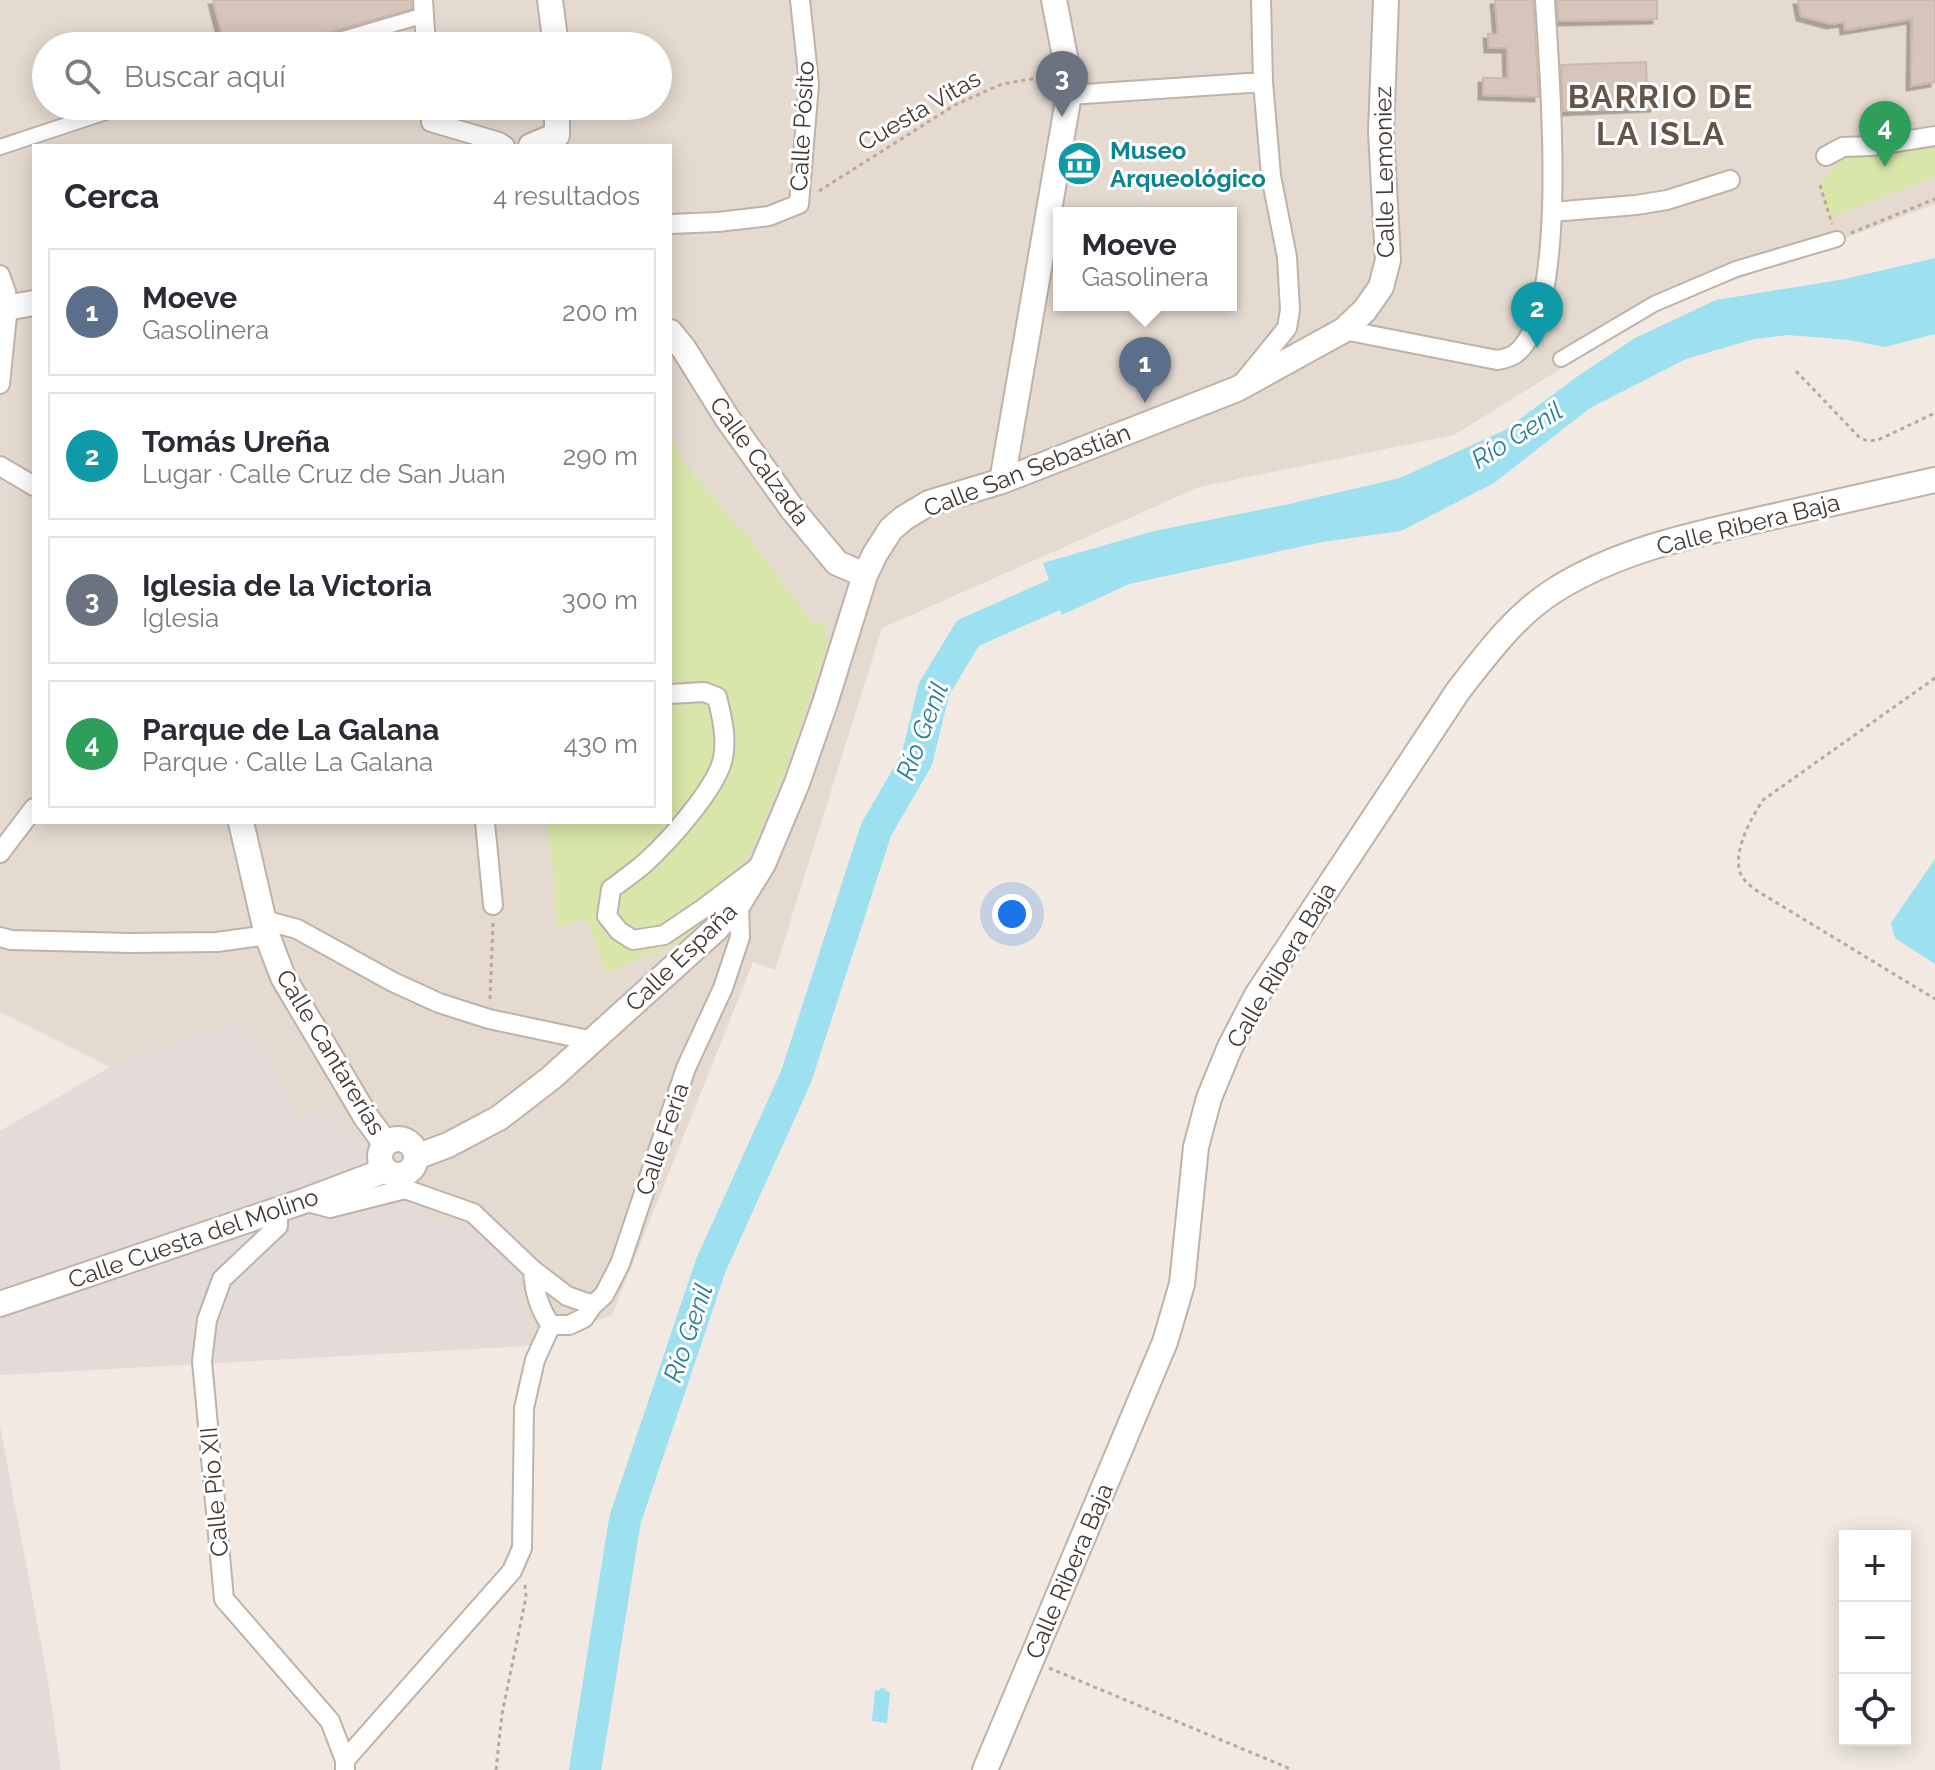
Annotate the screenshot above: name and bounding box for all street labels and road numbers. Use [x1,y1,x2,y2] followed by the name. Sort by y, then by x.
[784,60,820,192] street label: Calle Pósito
[852,63,986,157] street label: Cuesta Vitas
[1368,86,1400,258] street label: Calle Lemoniez
[704,391,816,531] street label: Calle Calzada
[920,417,1134,523] street label: Calle San Sebastián
[1653,487,1843,561] street label: Calle Ribera Baja
[1220,877,1342,1053] street label: Calle Ribera Baja
[619,897,743,1017] street label: Calle España
[270,964,392,1140] street label: Calle Cantarerías
[629,1079,695,1199] street label: Calle Feria
[64,1182,322,1294] street label: Calle Cuesta del Molino
[194,1426,234,1558] street label: Calle Pío XII
[1019,1479,1119,1663] street label: Calle Ribera Baja

